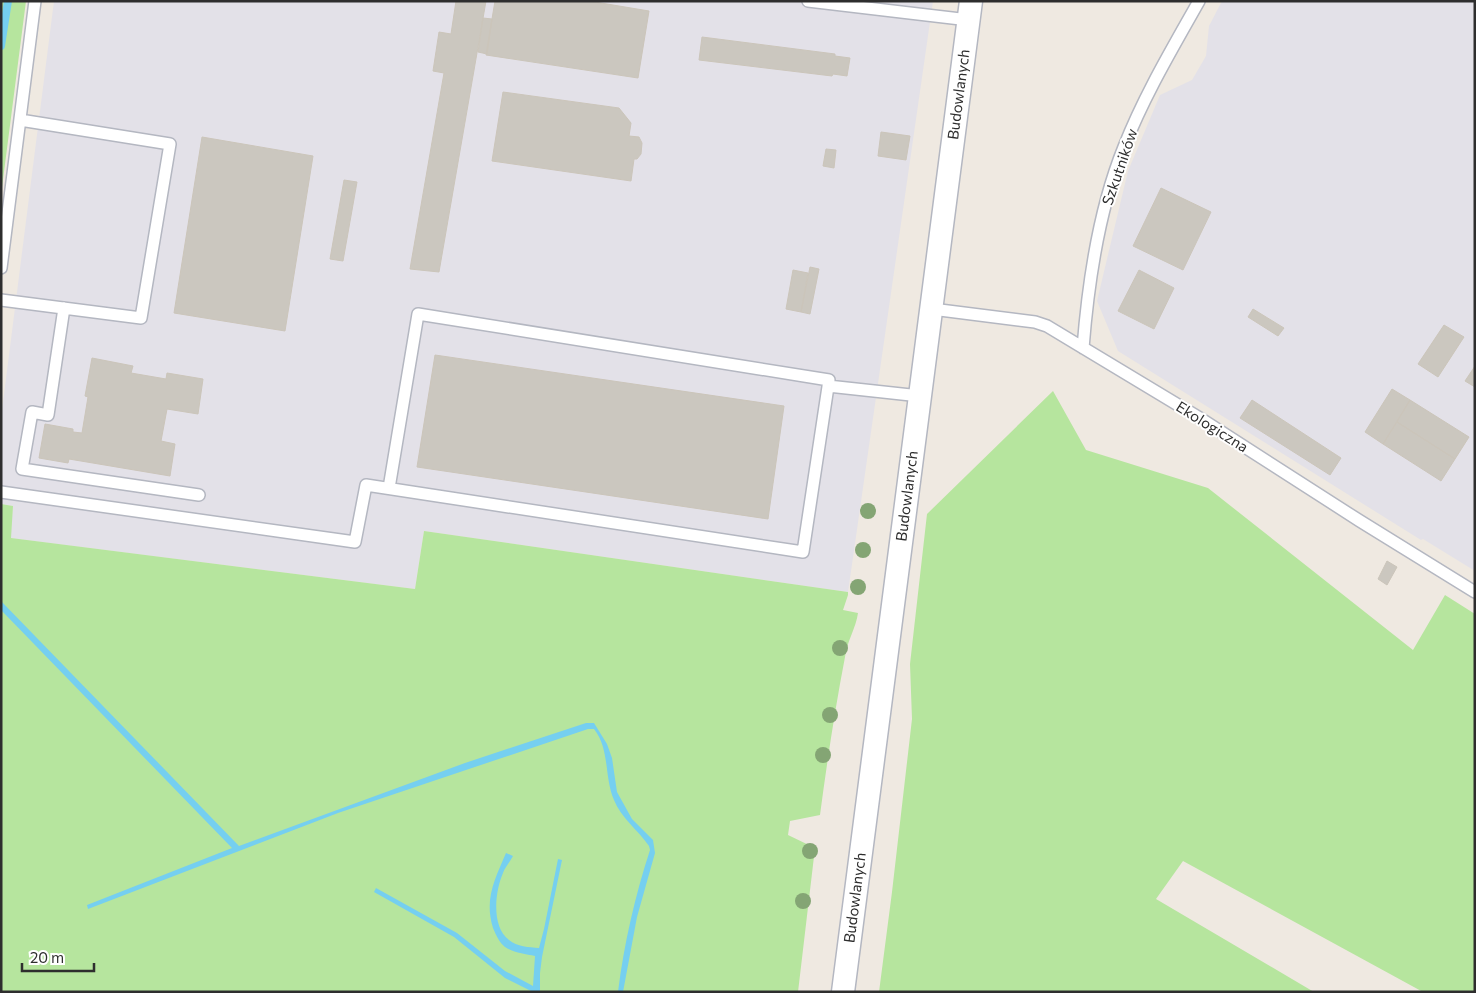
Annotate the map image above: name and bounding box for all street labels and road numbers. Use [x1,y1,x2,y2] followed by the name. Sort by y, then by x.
[943,48,973,141] street label: Budowlanych
[1098,126,1141,207] street label: Szkutników
[1173,397,1252,455] street label: Ekologiczna
[891,450,921,542] street label: Budowlanych
[839,851,869,944] street label: Budowlanych

